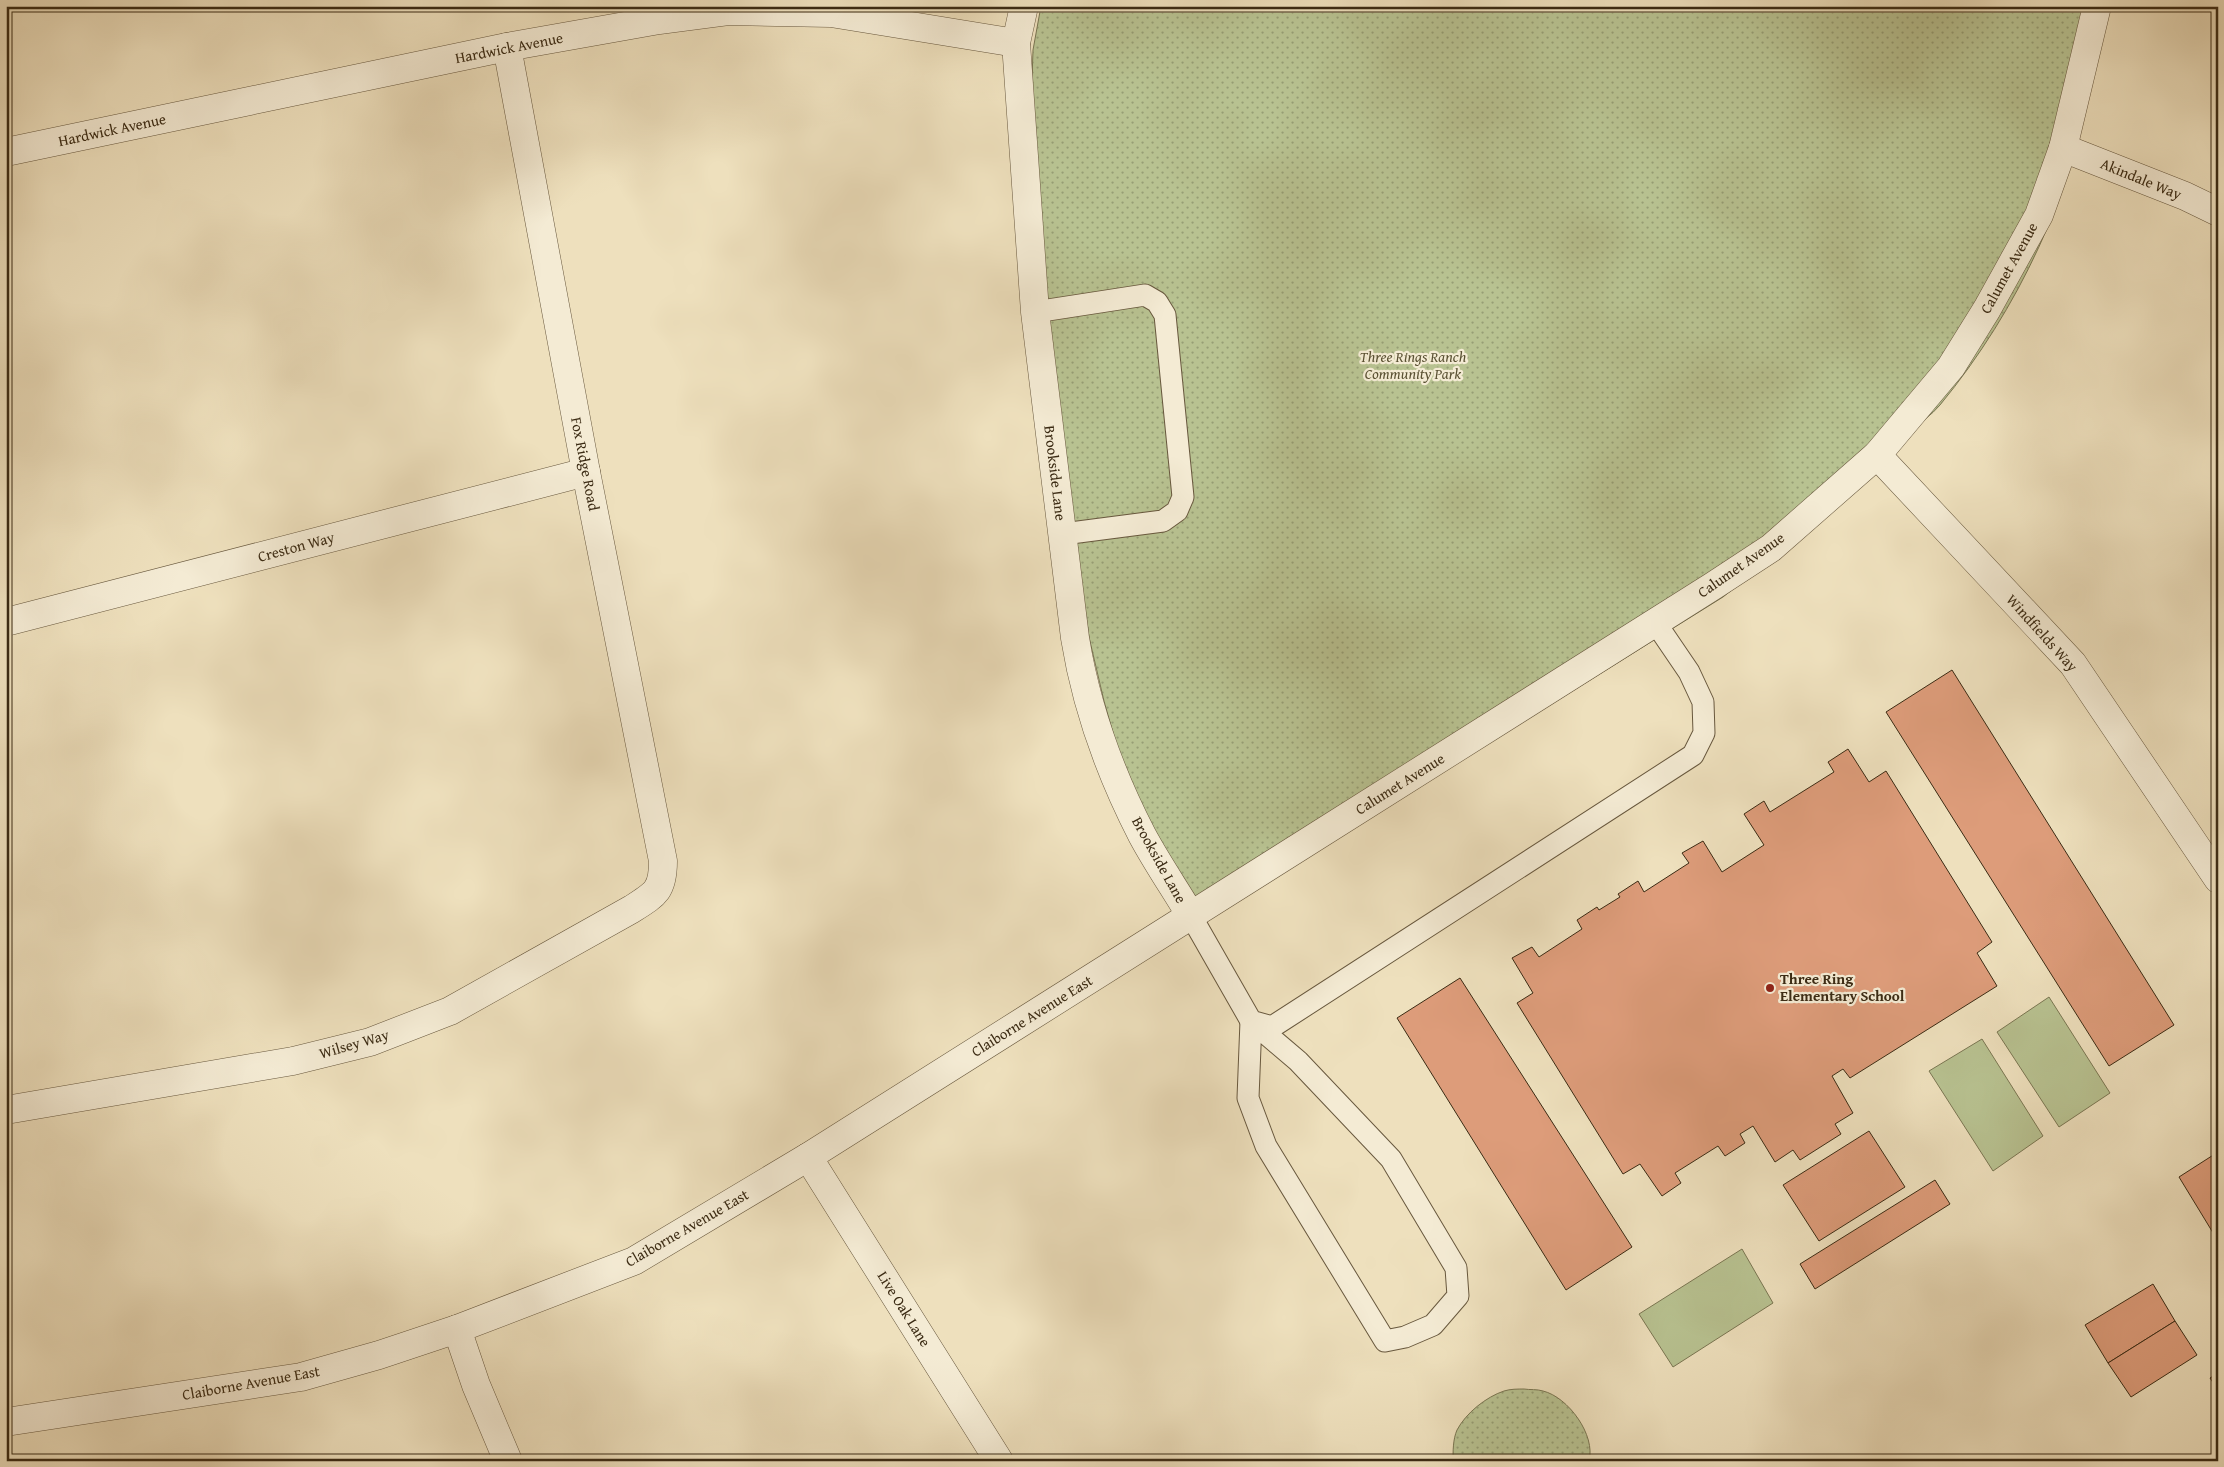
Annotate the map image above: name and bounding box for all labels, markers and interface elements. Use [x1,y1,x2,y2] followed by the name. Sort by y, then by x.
[453,27,565,68] street label: Hardwick Avenue
[56,108,168,151] street label: Hardwick Avenue
[2098,153,2185,205] street label: Akindale Way
[1975,218,2042,317] street label: Calumet Avenue
[1360,346,1467,384] park label: Three Rings Ranch Community Park
[566,415,605,513] street label: Fox Ridge Road
[1039,424,1072,522] street label: Brookside Lane
[255,526,337,567] street label: Creston Way
[1693,527,1788,602] street label: Calumet Avenue
[2002,589,2083,676] street label: Windfields Way
[1351,748,1448,819] street label: Calumet Avenue
[1127,813,1192,907] street label: Brookside Lane
[1780,968,1905,1006] place label: Three Ring Elementary School
[967,969,1097,1061] street label: Claiborne Avenue East
[1764,982,1776,994] marker: Three Ring Elementary School
[317,1023,392,1063] street label: Wilsey Way
[621,1183,753,1272] street label: Claiborne Avenue East
[873,1267,936,1351] street label: Live Oak Lane
[180,1360,322,1405] street label: Claiborne Avenue East

